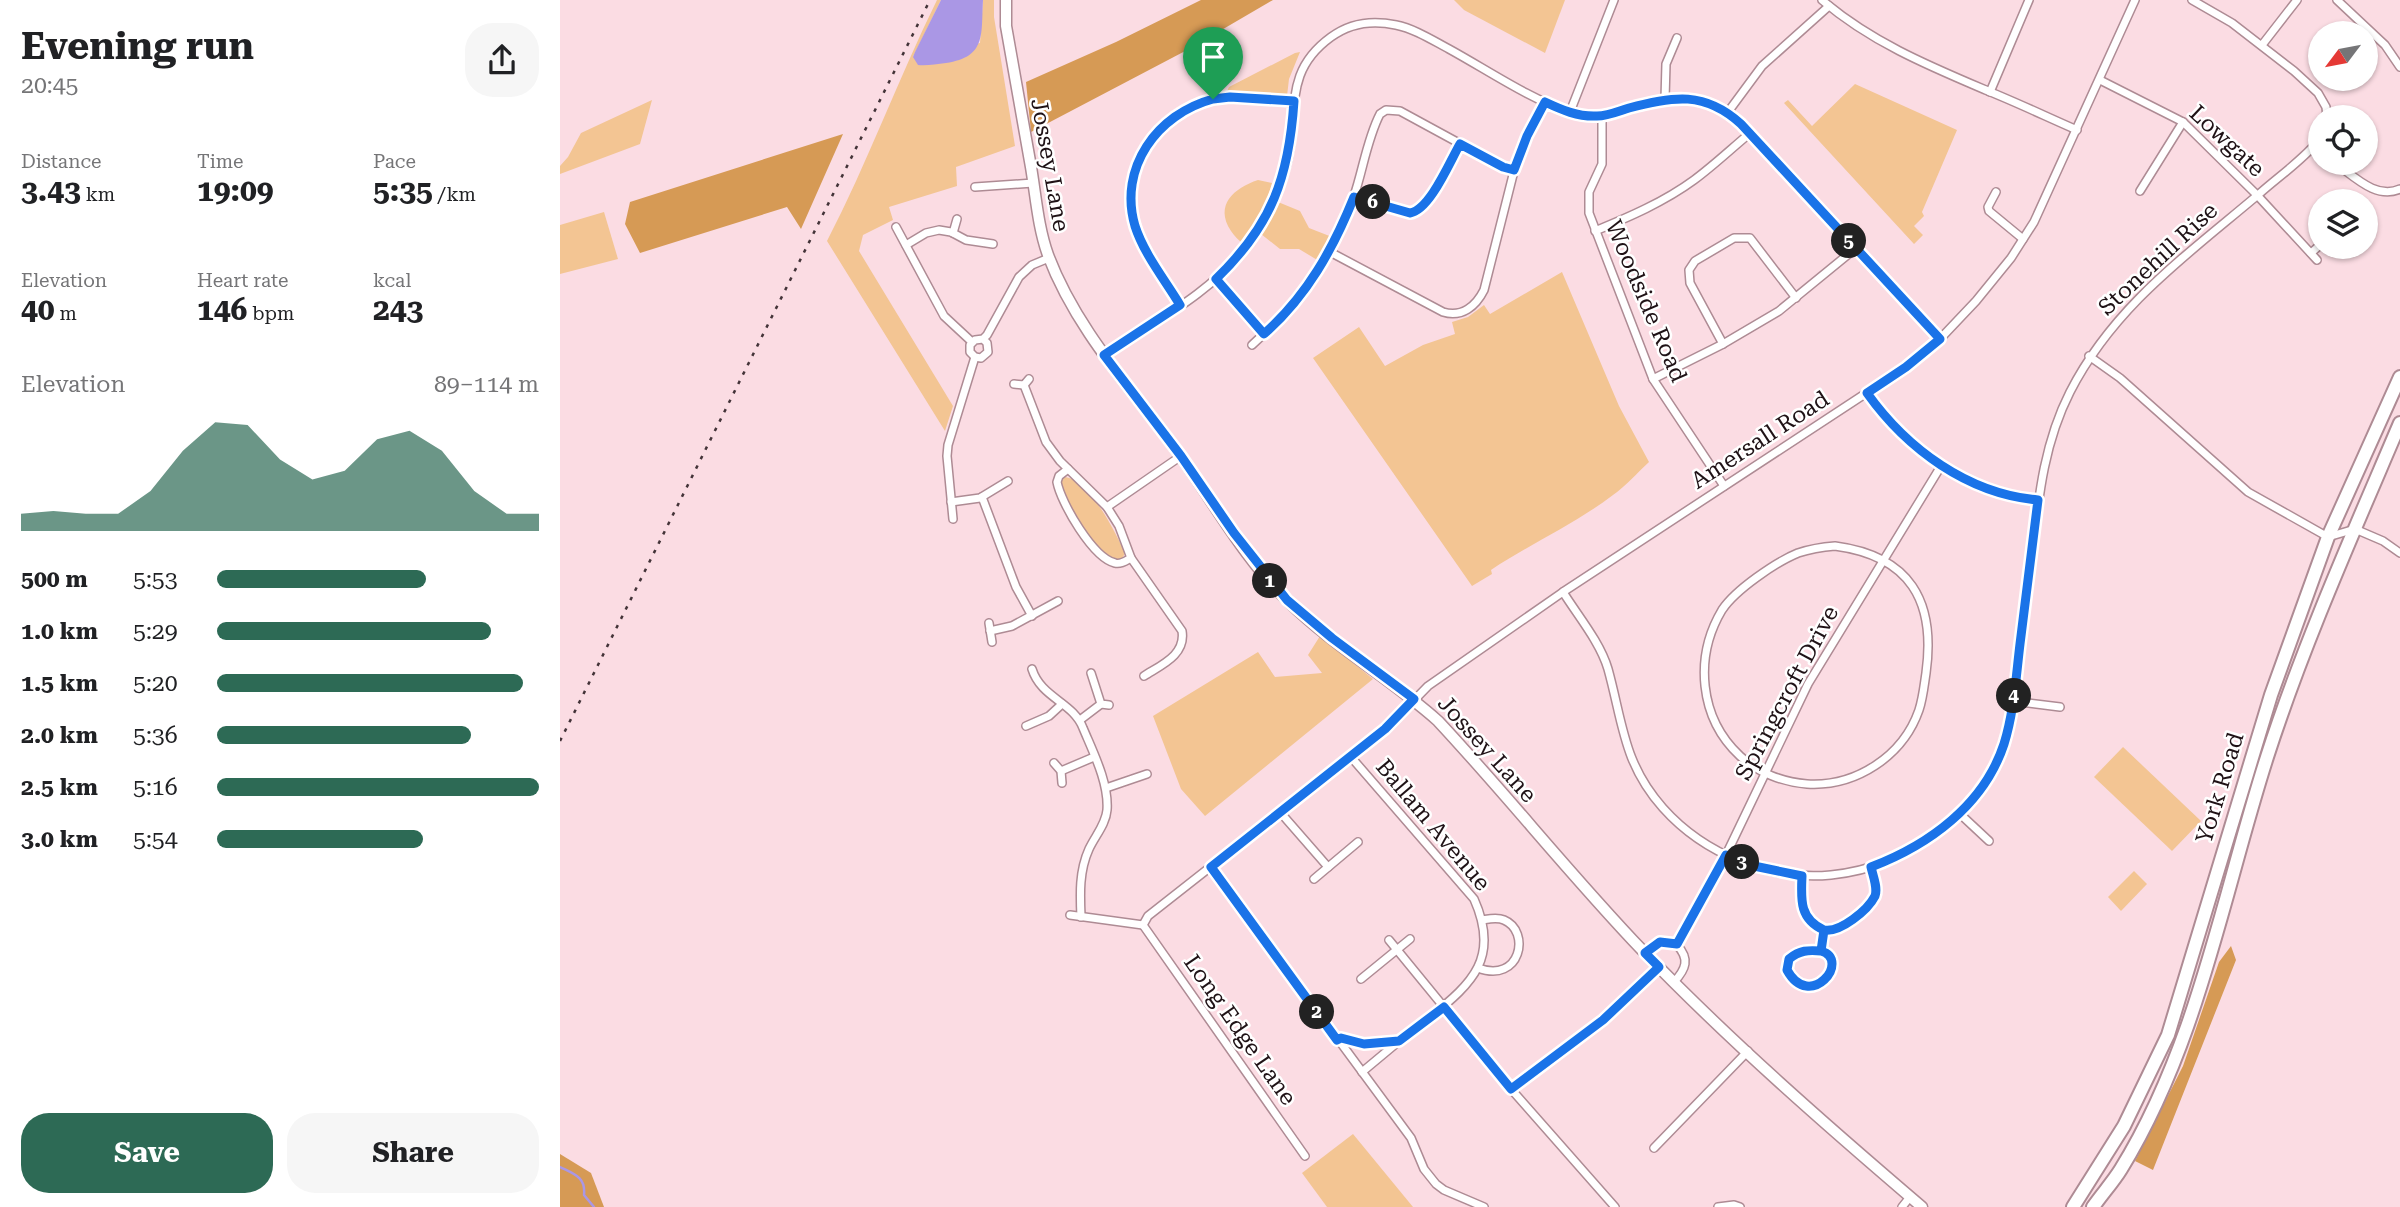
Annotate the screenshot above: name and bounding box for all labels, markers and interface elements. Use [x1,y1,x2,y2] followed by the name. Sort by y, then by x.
[2308,21,2378,91] north arrow
[2308,21,2378,259] map controls
[465,23,539,97] button: share
[21,24,254,68] text: Evening run
[1183,27,1243,99] pin
[1194,38,1232,76] icon: arrive
[21,72,78,99] text: 20:45
[1025,96,1075,234] street label: Jossey Lane
[2184,100,2270,182] street label: Lowgate
[2308,105,2378,175] button: locate
[21,150,101,173] text: Distance
[197,150,244,173] text: Time
[373,150,416,173] text: Pace
[21,173,81,208] text: 3.43
[197,173,274,208] text: 19:09
[373,173,433,208] text: 5:35
[81,183,115,206] text: km
[433,183,476,206] text: /km
[1356,184,1390,220] pin: 6
[2308,189,2378,259] button: layers
[1367,190,1378,213] text: 6
[2093,197,2223,321] street label: Stonehill Rise
[1600,216,1692,386] street label: Woodside Road
[1832,224,1866,258] pin: 5
[1843,229,1854,252] text: 5
[21,269,107,292] text: Elevation
[197,269,288,292] text: Heart rate
[373,269,411,292] text: kcal
[21,292,55,327] text: 40
[197,292,247,327] text: 146
[373,292,423,327] text: 243
[55,302,77,325] text: m
[247,302,294,325] text: bpm
[21,371,125,398] text: Elevation
[434,371,539,398] text: 89–114 m
[1686,385,1834,495] street label: Amersall Road
[1252,564,1288,598] pin: 1
[21,566,88,593] text: 500 m
[133,566,178,593] text: 5:53
[1264,569,1275,592] text: 1
[1730,601,1844,785] street label: Springcroft Drive
[21,618,98,645] text: 1.0 km
[133,618,178,645] text: 5:29
[21,670,98,697] text: 1.5 km
[133,670,178,697] text: 5:20
[1996,678,2032,714] pin: 4
[2008,684,2019,707] text: 4
[1432,690,1542,808] street label: Jossey Lane
[21,722,98,749] text: 2.0 km
[133,722,178,749] text: 5:36
[2190,729,2250,847] street label: York Road
[1370,754,1496,896] street label: Ballam Avenue
[21,774,98,801] text: 2.5 km
[133,774,178,801] text: 5:16
[21,826,98,853] text: 3.0 km
[133,826,178,853] text: 5:54
[1724,844,1760,880] pin: 3
[1736,850,1747,873] text: 3
[1178,950,1302,1110] street label: Long Edge Lane
[1300,995,1334,1030] pin: 2
[1311,1000,1322,1023] text: 2
[21,1113,273,1193] button: Save
[287,1113,539,1193] button: Share

